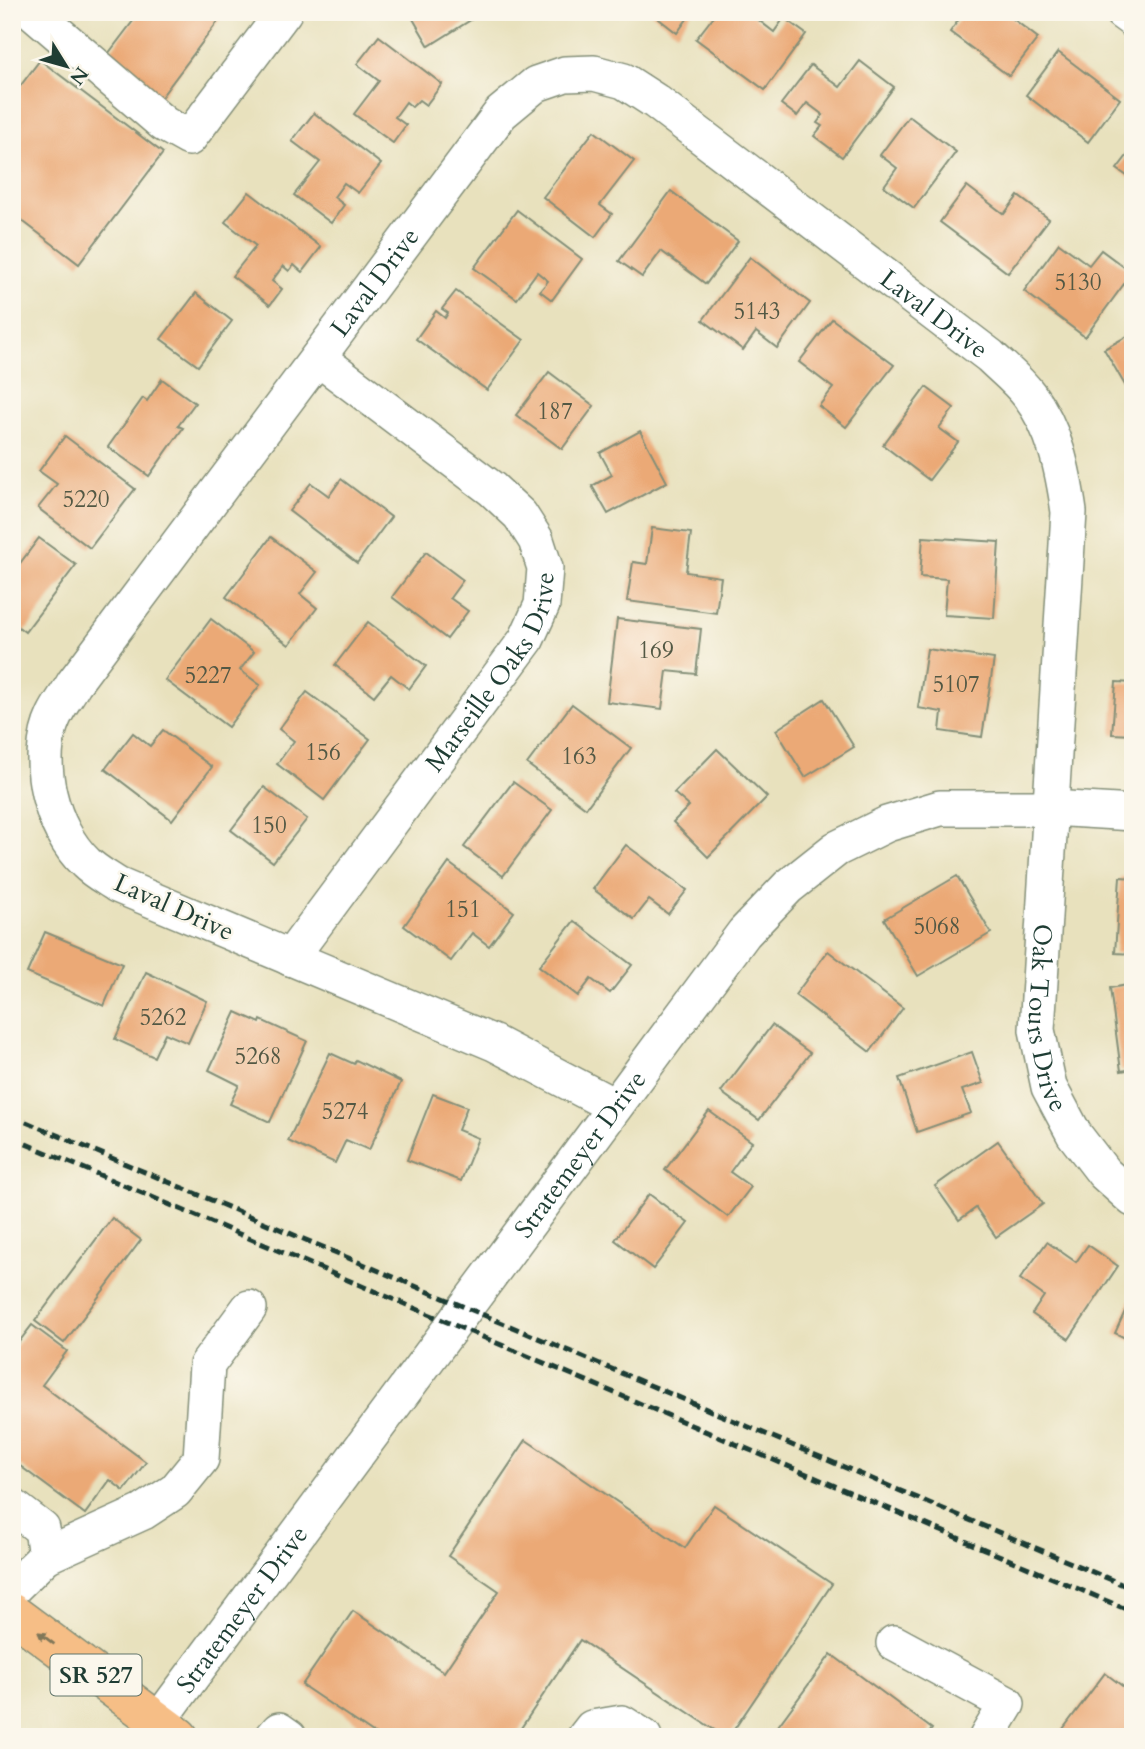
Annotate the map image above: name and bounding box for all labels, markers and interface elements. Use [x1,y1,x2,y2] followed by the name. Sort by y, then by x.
[32,32,102,102] north arrow
[63,61,94,90] text: N
[322,220,427,344] street label: Laval Drive
[873,261,996,366] street label: Laval Drive
[1054,267,1102,298] house number: 5130
[733,296,781,327] house number: 5143
[537,396,573,427] house number: 187
[62,484,110,515] house number: 5220
[417,571,562,779] street label: Marseille Oaks Drive
[638,635,674,666] house number: 169
[184,660,232,691] house number: 5227
[932,669,980,700] house number: 5107
[305,737,341,768] house number: 156
[561,741,597,772] house number: 163
[251,810,287,841] house number: 150
[108,865,240,949] street label: Laval Drive
[445,894,481,925] house number: 151
[913,911,961,942] house number: 5068
[1019,923,1076,1118] street label: Oak Tours Drive
[139,1002,187,1033] house number: 5262
[234,1041,282,1072] house number: 5268
[506,1063,654,1245] street label: Stratemeyer Drive
[321,1096,369,1127] house number: 5274
[168,1518,316,1700] street label: Stratemeyer Drive
[37,1631,55,1645] one-way arrow
[50,1654,142,1695] road number: SR 527

